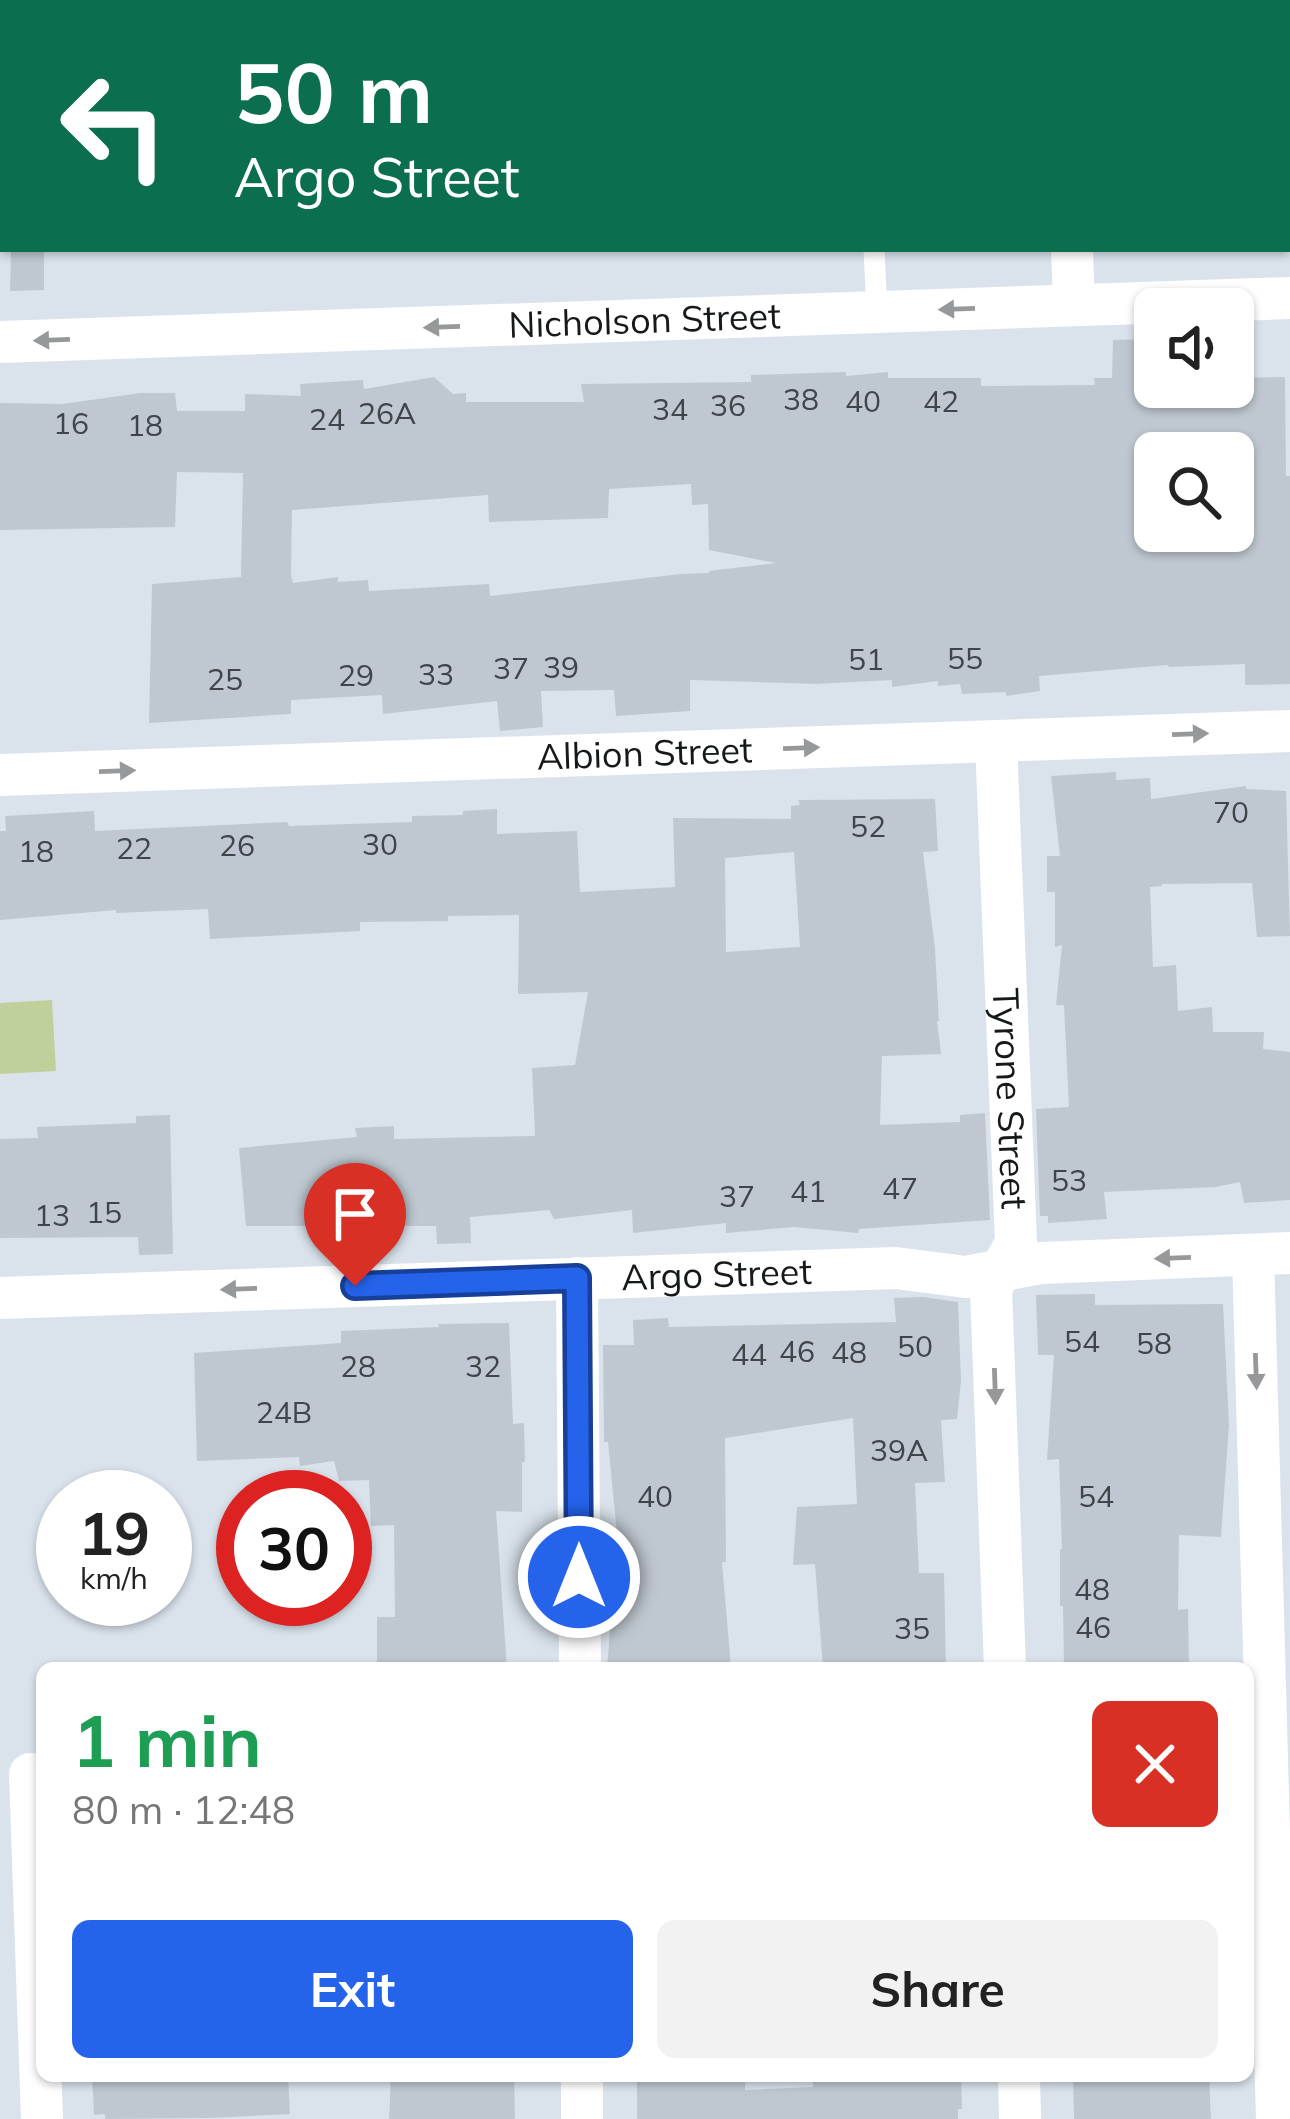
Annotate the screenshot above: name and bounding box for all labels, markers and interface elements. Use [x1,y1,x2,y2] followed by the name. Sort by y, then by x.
[234,39,433,144] text: 50 m
[36,48,192,204] icon: left
[234,143,520,211] text: Argo Street
[1134,288,1254,552] map controls
[1134,288,1254,408] button: sound
[508,292,781,347] street label: Nicholson Street
[937,300,975,319] one-way arrow
[422,318,460,337] one-way arrow
[32,331,70,350] one-way arrow
[783,380,819,418] house number: 38
[845,382,881,420] house number: 40
[923,382,959,420] house number: 42
[710,386,746,424] house number: 36
[652,390,688,428] house number: 34
[358,394,416,432] house number: 26A
[309,400,345,438] house number: 24
[53,404,89,442] house number: 16
[127,406,163,444] house number: 18
[1134,432,1254,552] button: search
[947,639,983,677] house number: 55
[848,640,884,678] house number: 51
[543,648,579,686] house number: 39
[493,649,529,687] house number: 37
[418,655,454,693] house number: 33
[338,656,374,694] house number: 29
[207,660,243,698] house number: 25
[1172,725,1210,744] one-way arrow
[536,726,753,779] street label: Albion Street
[783,739,821,758] one-way arrow
[99,762,137,781] one-way arrow
[1213,793,1249,831] house number: 70
[850,807,886,845] house number: 52
[362,825,398,863] house number: 30
[219,826,255,864] house number: 26
[116,829,152,867] house number: 22
[18,832,54,870] house number: 18
[984,987,1038,1210] street label: Tyrone Street
[1051,1161,1087,1199] house number: 53
[304,1163,406,1286] pin
[882,1169,918,1207] house number: 47
[790,1172,826,1210] house number: 41
[719,1177,755,1215] house number: 37
[322,1181,388,1247] icon: arrive
[86,1193,122,1231] house number: 15
[34,1196,70,1234] house number: 13
[621,1248,813,1299] street label: Argo Street
[1153,1249,1191,1268] one-way arrow
[219,1280,257,1299] one-way arrow
[1064,1322,1100,1360] house number: 54
[1136,1324,1172,1362] house number: 58
[897,1327,933,1365] house number: 50
[779,1332,815,1370] house number: 46
[831,1333,867,1371] house number: 48
[731,1335,767,1373] house number: 44
[340,1347,376,1385] house number: 28
[465,1347,501,1385] house number: 32
[1247,1353,1266,1391] one-way arrow
[986,1368,1005,1406] one-way arrow
[256,1393,312,1431] house number: 24B
[870,1431,928,1469] house number: 39A
[216,1470,372,1626] speed limit sign: 30
[637,1477,673,1515] house number: 40
[1078,1477,1114,1515] house number: 54
[78,1495,150,1570] text: 19
[516,1514,642,1640] position arrow
[80,1559,148,1597] text: km/h
[1074,1570,1110,1608] house number: 48
[1075,1608,1111,1646] house number: 46
[894,1609,930,1647] house number: 35
[72,1695,262,1785] text: 1 min
[1092,1701,1218,1827] button: close
[72,1785,295,1834] text: 80 m · 12:48
[72,1920,633,2058] button: Exit
[657,1920,1218,2058] button: Share

